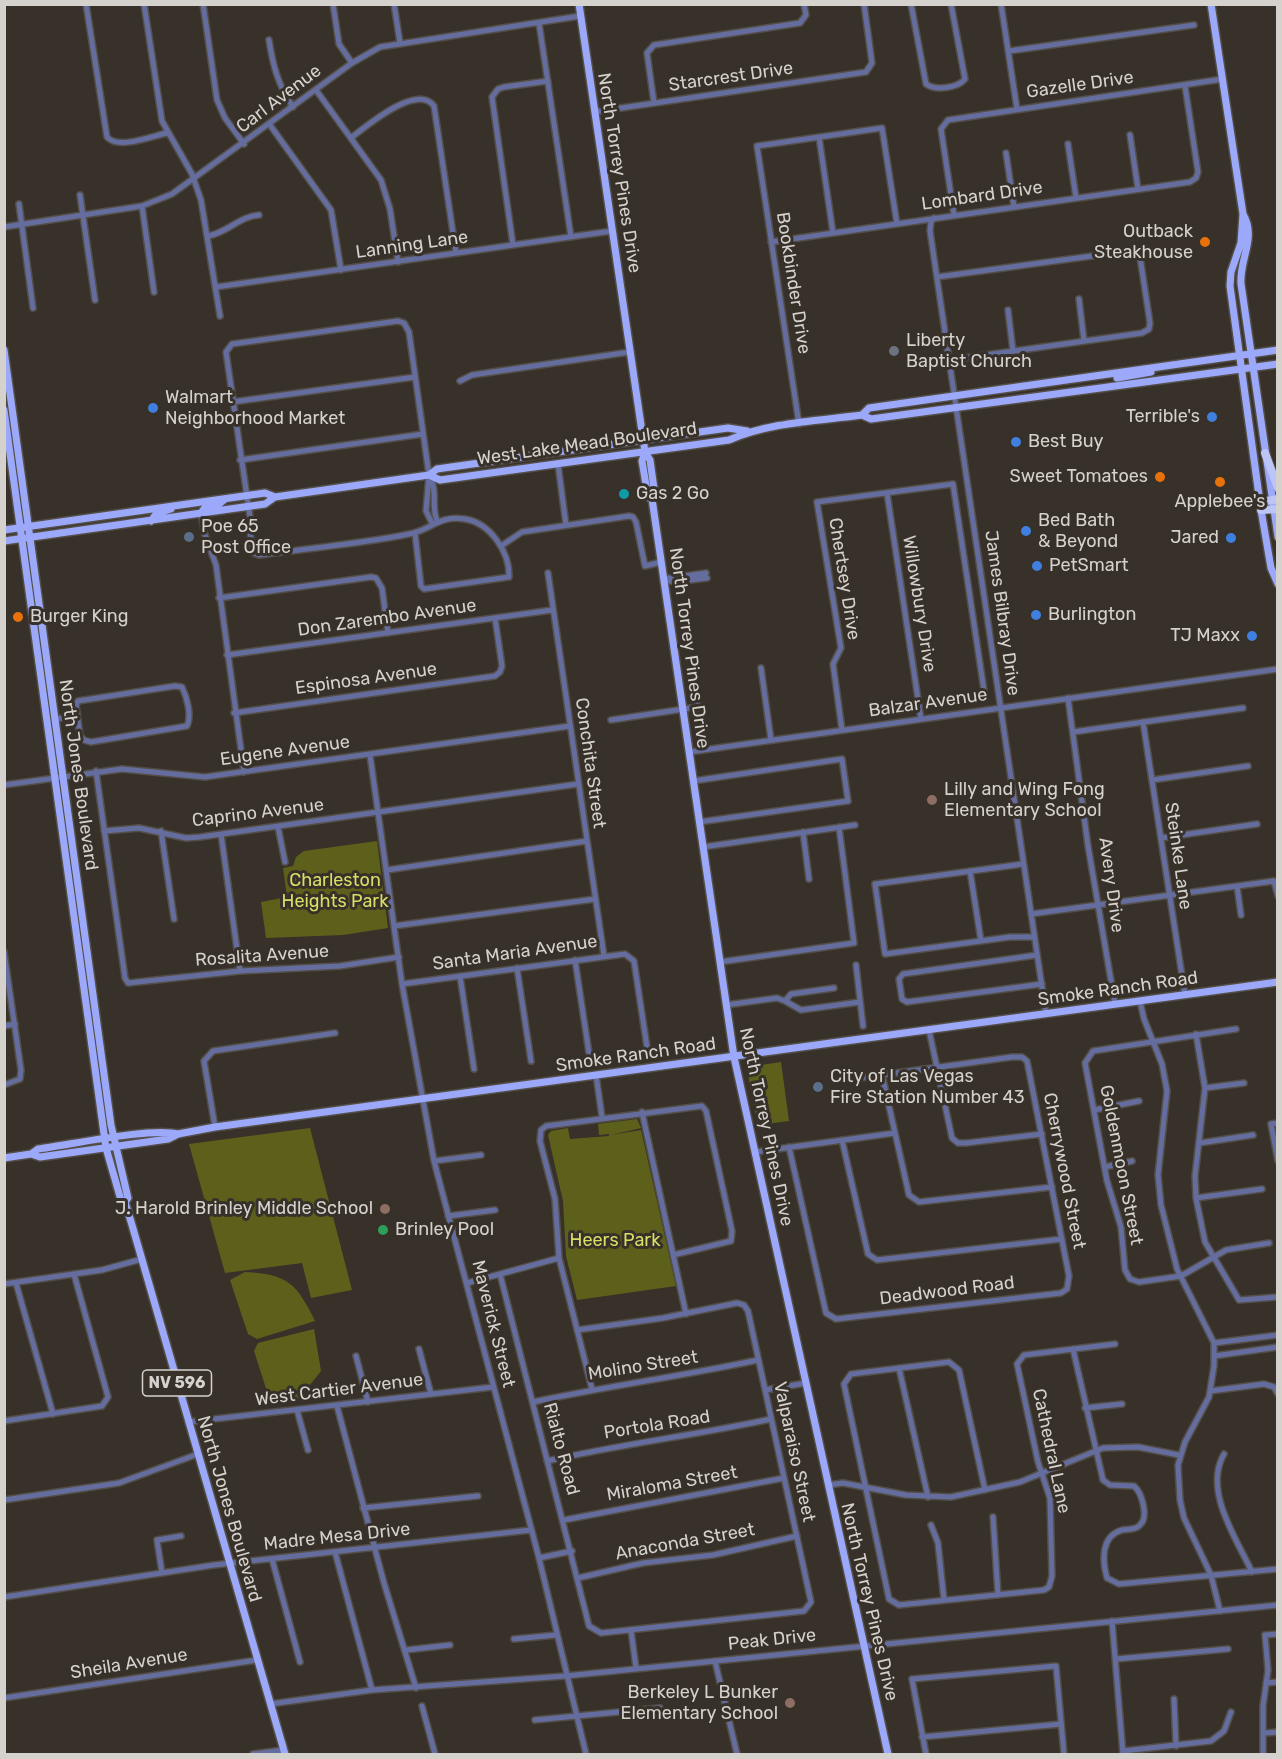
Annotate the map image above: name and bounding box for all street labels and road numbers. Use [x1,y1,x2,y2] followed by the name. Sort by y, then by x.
[667,58,795,96] street label: Starcrest Drive
[232,60,326,138] street label: Carl Avenue
[1025,67,1135,103] street label: Gazelle Drive
[592,71,646,275] street label: North Torrey Pines Drive
[920,177,1044,215] street label: Lombard Drive
[771,211,815,355] street label: Bookbinder Drive
[354,226,470,264] street label: Lanning Lane
[476,418,698,470] street label: West Lake Mead Boulevard
[824,516,864,642] street label: Chertsey Drive
[980,529,1024,697] street label: James Bilbray Drive
[898,534,940,674] street label: Willowbury Drive
[664,546,714,750] street label: North Torrey Pines Drive
[296,595,478,641] street label: Don Zarembo Avenue
[294,658,438,700] street label: Espinosa Avenue
[54,678,102,872] street label: North Jones Boulevard
[867,684,989,722] street label: Balzar Avenue
[570,696,610,830] street label: Conchita Street
[219,731,351,771] street label: Eugene Avenue
[191,794,325,832] street label: Caprino Avenue
[1160,801,1196,911] street label: Steinke Lane
[1094,836,1128,934] street label: Avery Drive
[431,931,599,975] street label: Santa Maria Avenue
[194,941,330,971] street label: Rosalita Avenue
[1037,967,1199,1011] street label: Smoke Ranch Road
[734,1026,798,1228] street label: North Torrey Pines Drive
[555,1033,717,1077] street label: Smoke Ranch Road
[1095,1083,1147,1247] street label: Goldenmoon Street
[1038,1091,1090,1251] street label: Cherrywood Street
[467,1258,519,1390] street label: Maverick Street
[878,1272,1016,1310] street label: Deadwood Road
[586,1347,700,1385] street label: Molino Street
[254,1369,424,1411] street label: West Cartier Avenue
[142,1370,212,1396] road number: NV 596
[769,1380,819,1524] street label: Valparaiso Street
[1027,1387,1075,1515] street label: Cathedral Lane
[538,1400,584,1498] street label: Rialto Road
[602,1406,712,1444] street label: Portola Road
[192,1413,266,1605] street label: North Jones Boulevard
[605,1462,739,1506] street label: Miraloma Street
[836,1501,902,1703] street label: North Torrey Pines Drive
[263,1519,411,1555] street label: Madre Mesa Drive
[614,1519,756,1565] street label: Anaconda Street
[727,1625,817,1655] street label: Peak Drive
[69,1644,189,1684] street label: Sheila Avenue

